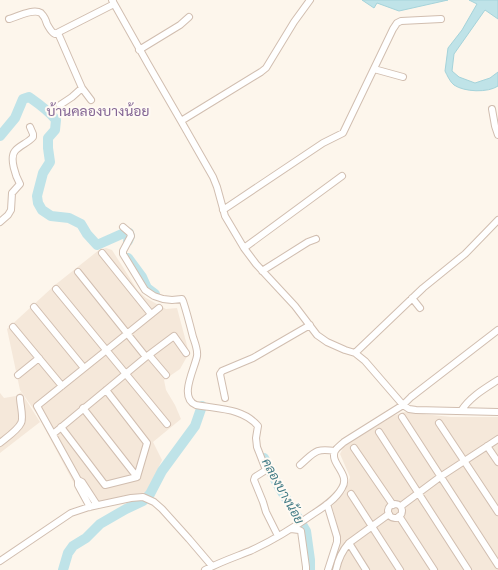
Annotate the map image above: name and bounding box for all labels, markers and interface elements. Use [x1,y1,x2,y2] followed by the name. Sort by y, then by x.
[46,102,150,120] district label: บ้านคลองบางน้อย
[258,455,308,527] water label: คลองบางน้อย

